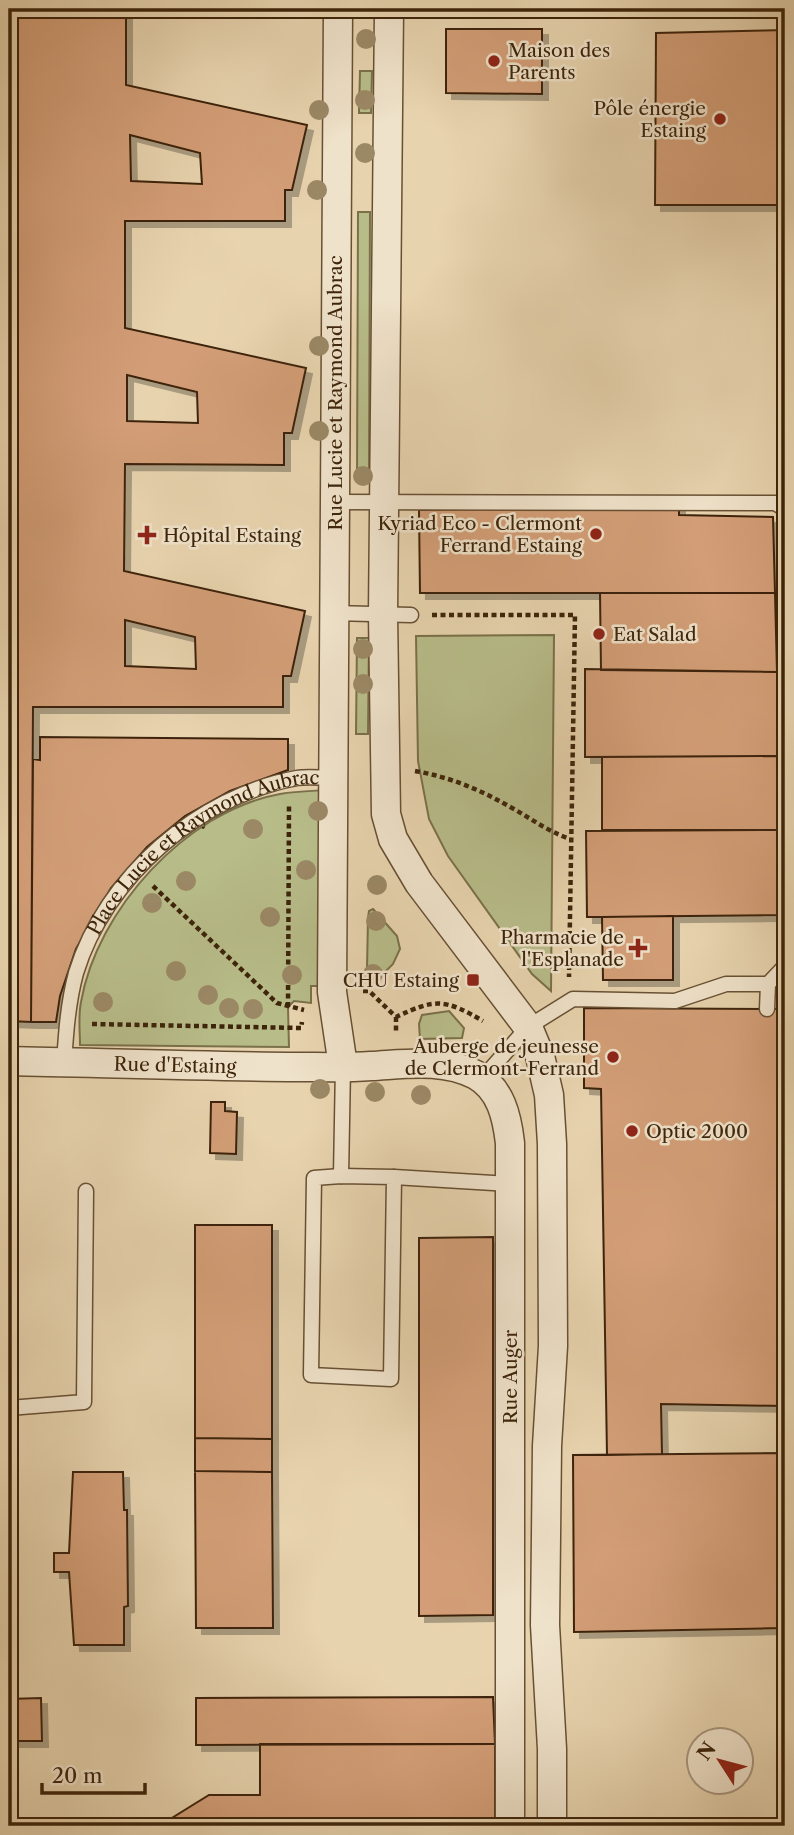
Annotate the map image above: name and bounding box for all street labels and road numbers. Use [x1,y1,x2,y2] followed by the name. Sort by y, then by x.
[324,255,347,531] street label: Rue Lucie et Raymond Aubrac
[82,765,320,939] street label: Place Lucie et Raymond Aubrac
[113,1052,238,1078] street label: Rue d'Estaing
[499,1330,522,1424] street label: Rue Auger

